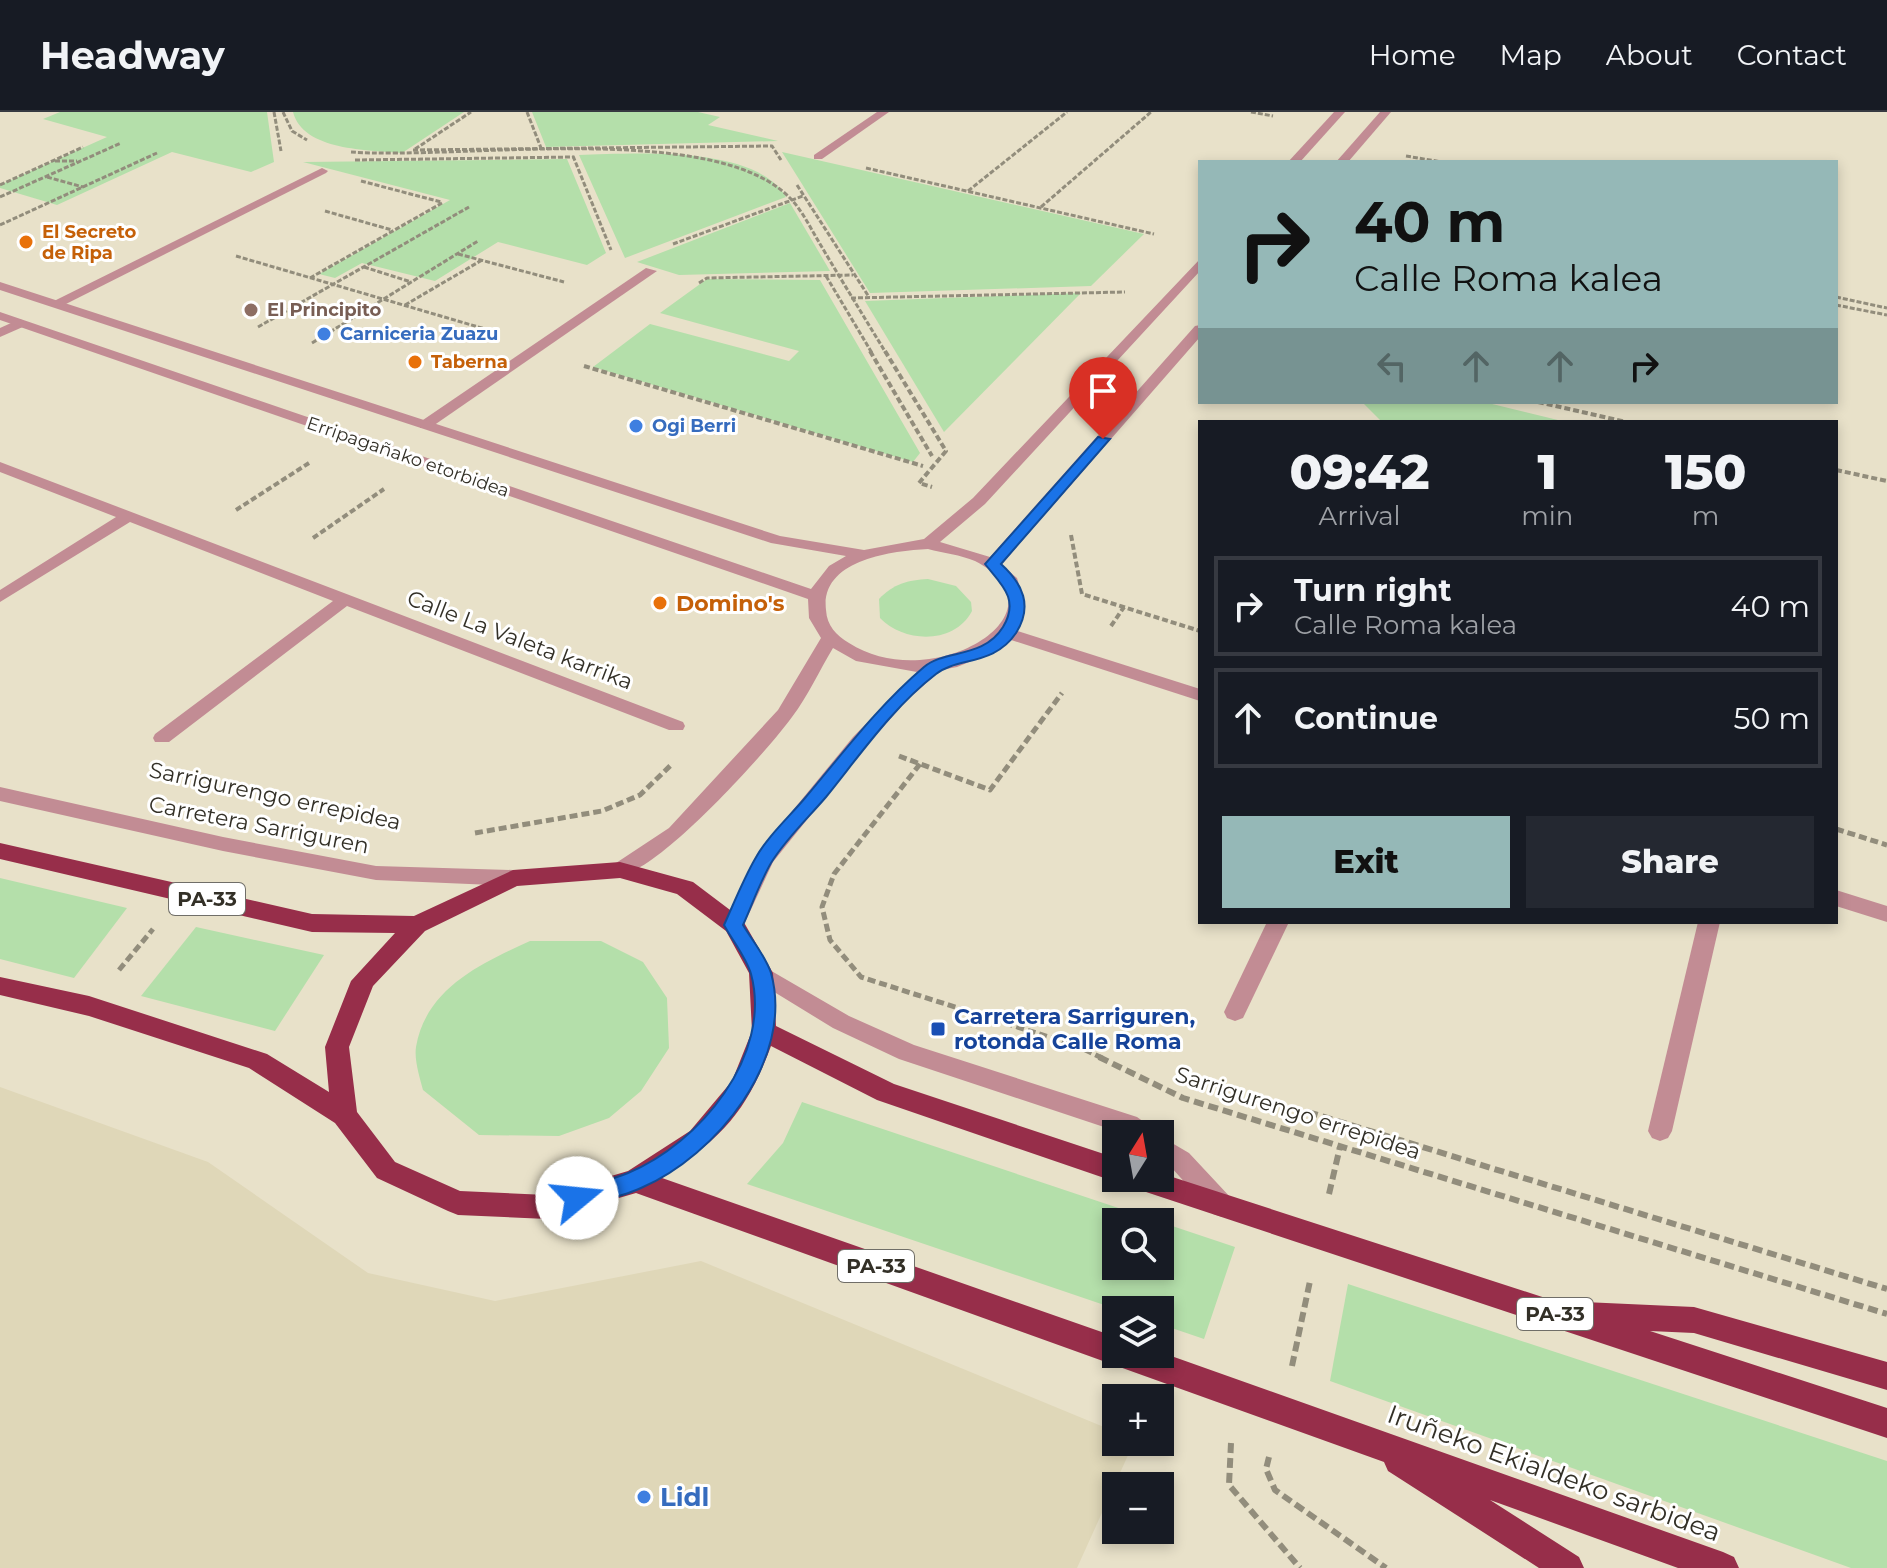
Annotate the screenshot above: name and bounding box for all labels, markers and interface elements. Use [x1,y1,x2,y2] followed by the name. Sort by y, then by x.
[40,32,225,79] text: Headway
[1369,38,1456,72] text: Home
[1500,38,1562,72] text: Map
[1606,38,1693,72] text: About
[1737,38,1847,72] text: Contact
[1354,188,1505,256] text: 40 m
[1222,192,1326,296] icon: right
[42,221,137,264] place label: El Secreto de Ripa
[17,233,35,251] marker: El Secreto de Ripa
[1354,256,1663,300] text: Calle Roma kalea
[267,299,382,321] place label: El Principito
[242,301,260,319] marker: El Principito
[340,323,498,345] place label: Carniceria Zuazu
[315,325,333,343] marker: Carniceria Zuazu
[1370,344,1414,388] icon: left
[1454,344,1498,388] icon: ahead
[1538,344,1582,388] icon: ahead
[1622,344,1666,388] icon: right
[431,351,508,373] place label: Taberna
[406,353,424,371] marker: Taberna
[1069,357,1137,439] pin
[1081,369,1125,413] icon: arrive
[304,412,512,502] street label: Erripagañako etorbidea
[652,415,736,437] place label: Ogi Berri
[627,417,645,435] marker: Ogi Berri
[1290,443,1430,501] text: 09:42
[1538,443,1557,501] text: 1
[1665,443,1746,501] text: 150
[1319,500,1401,532] text: Arrival
[1521,500,1573,532] text: min
[1692,500,1719,532] text: m
[1294,572,1451,609] text: Turn right
[403,584,637,696] street label: Calle La Valeta karrika
[1226,584,1270,628] icon: right
[1731,588,1810,625] text: 40 m
[676,590,785,617] place label: Domino's
[651,594,669,612] marker: Domino's
[1294,609,1517,641] text: Calle Roma kalea
[1226,696,1270,740] icon: ahead
[1294,700,1438,737] text: Continue
[1733,700,1810,737] text: 50 m
[147,756,403,836] street label: Sarrigurengo errepidea
[147,790,371,860] street label: Carretera Sarriguren
[1222,816,1510,908] button: Exit
[1526,816,1814,908] button: Share
[169,883,245,915] road number: PA-33
[954,1003,1195,1055] place label: Carretera Sarriguren, rotonda Calle Roma
[929,1020,947,1038] marker: Carretera Sarriguren, rotonda Calle Roma
[1172,1061,1424,1165] street label: Sarrigurengo errepidea
[1102,1120,1174,1192] north arrow
[1102,1120,1174,1544] map controls
[535,1156,619,1240] position arrow
[1102,1208,1174,1280] button: search
[838,1250,914,1282] road number: PA-33
[1102,1296,1174,1368] button: layers
[1517,1298,1593,1330] road number: PA-33
[1102,1384,1174,1456] button: +
[1383,1398,1725,1548] street label: Iruñeko Ekialdeko sarbidea
[1102,1472,1174,1544] button: −
[660,1481,709,1513] place label: Lidl
[635,1488,653,1506] marker: Lidl

